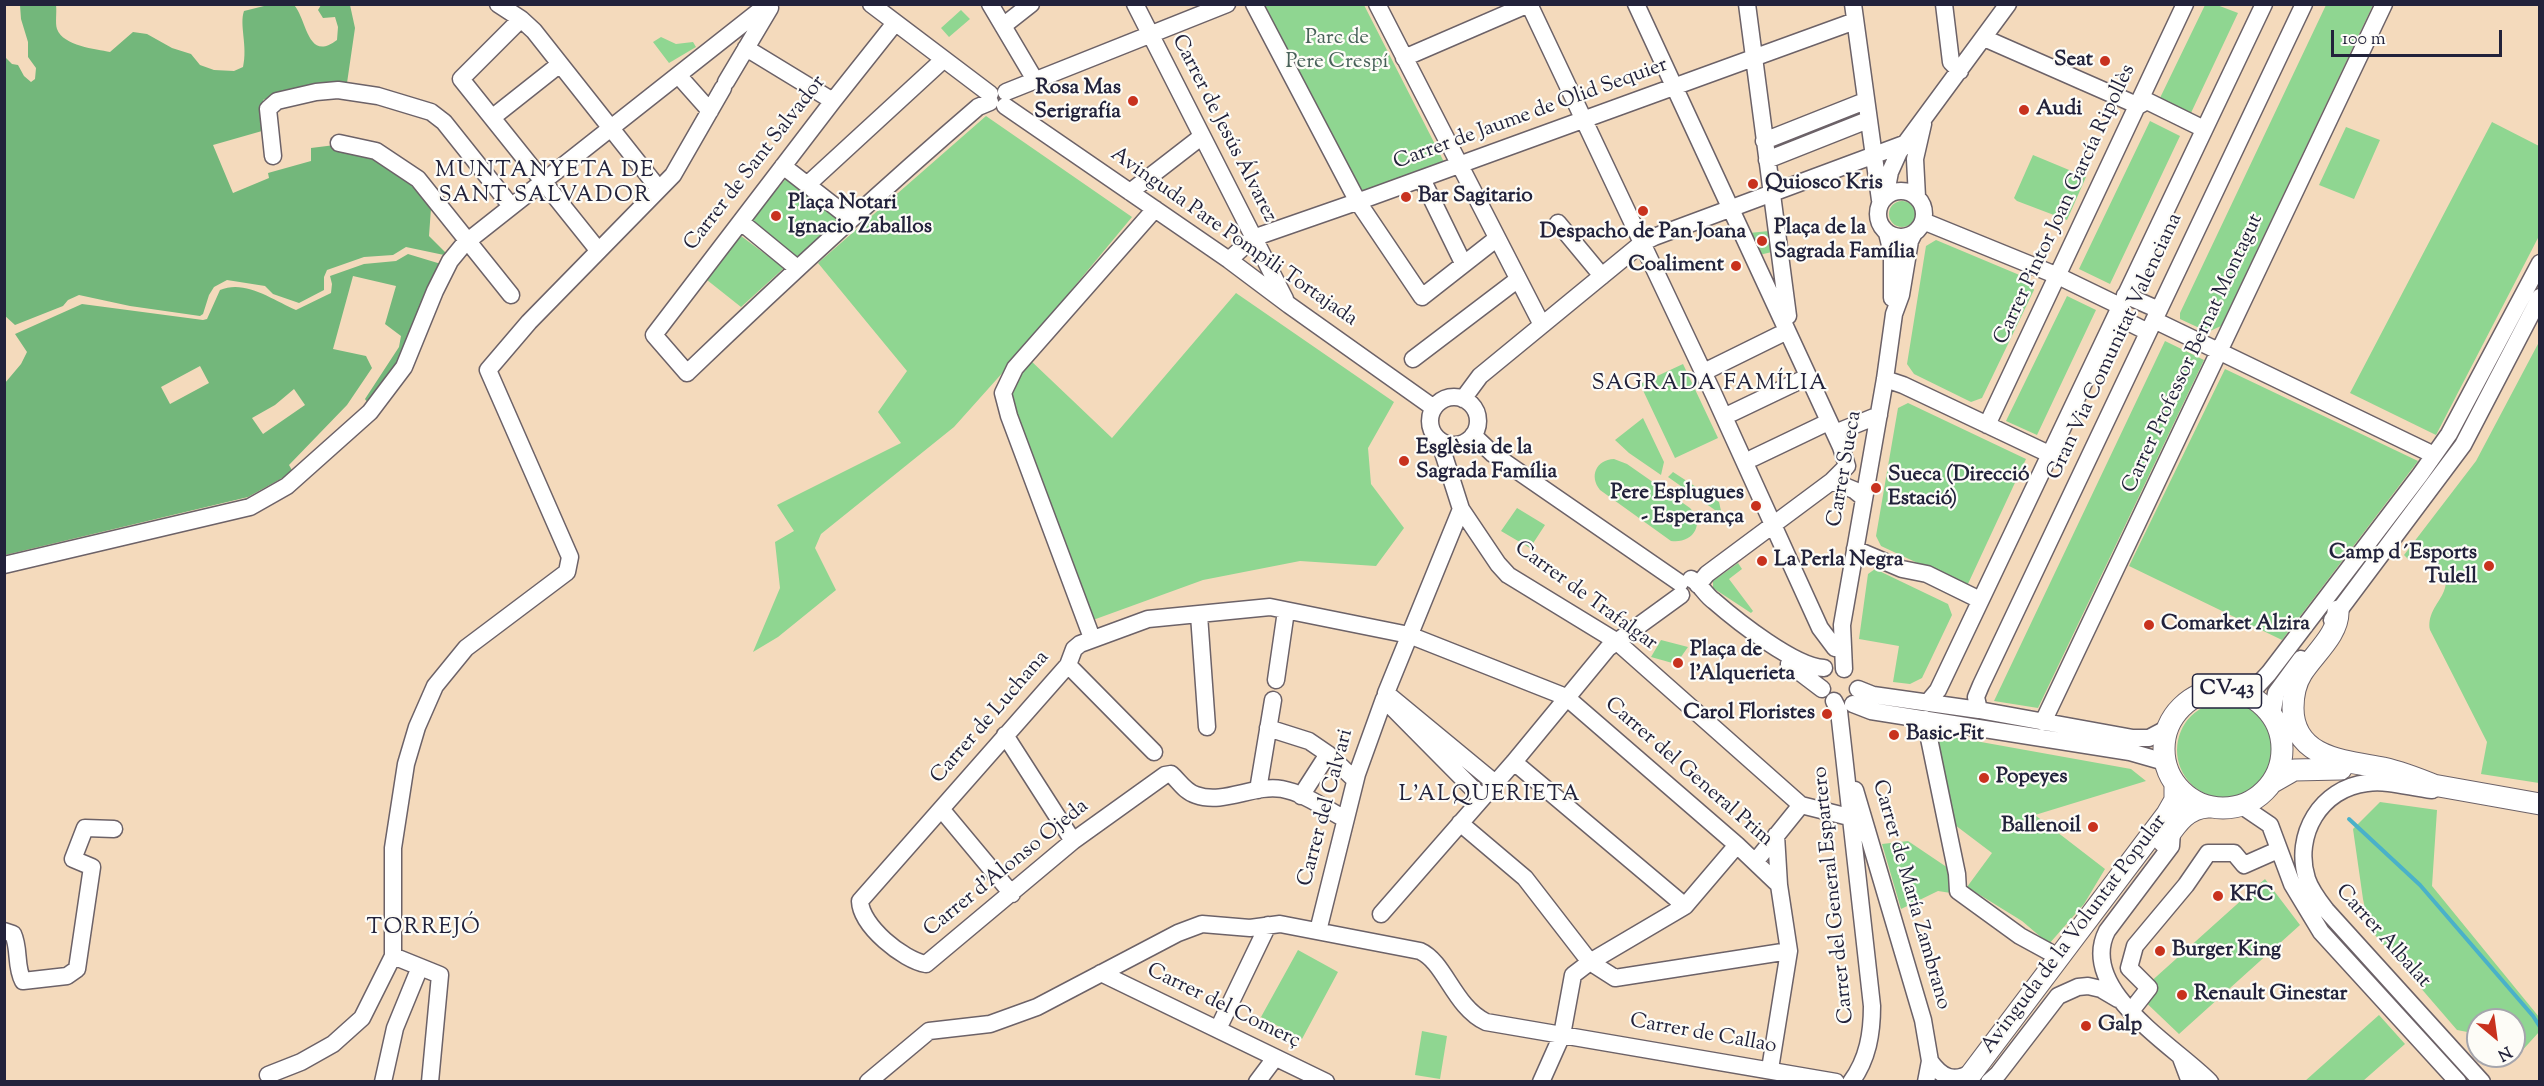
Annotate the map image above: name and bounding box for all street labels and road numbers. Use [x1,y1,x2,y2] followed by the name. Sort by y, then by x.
[1165,31,1281,227] street label: Carrer de Jesús Álvarez
[1390,54,1672,176] street label: Carrer de Jaume de Olid Sequier
[1990,61,2142,349] street label: Carrer Pintor Joan García Ripollès
[680,71,832,257] street label: Carrer de Sant Salvador
[1105,143,1361,333] street label: Avinguda Pare Pompili Tortajada
[2043,210,2189,484] street label: Gran Via Comunitat Valenciana
[2118,210,2270,498] street label: Carrer Professor Bernat Montagut
[1823,409,1869,529] street label: Carrer Sueca
[1509,537,1661,657] street label: Carrer de Trafalgar
[926,646,1056,790] street label: Carrer de Luchana
[2192,674,2262,708] road number: CV-43
[1599,693,1777,853] street label: Carrer del General Prim
[1294,727,1360,889] street label: Carrer del Calvari
[1809,765,1861,1025] street label: Carrer del General Espartero
[1865,777,1955,1013] street label: Carrer de María Zambrano
[920,795,1094,943] street label: Carrer d'Alonso Ojeda
[1977,810,2173,1060] street label: Avinguda de la Voluntat Popular
[2329,880,2435,994] street label: Carrer Albalat
[1142,959,1304,1055] street label: Carrer del Comerç
[1628,1010,1778,1060] street label: Carrer de Callao

